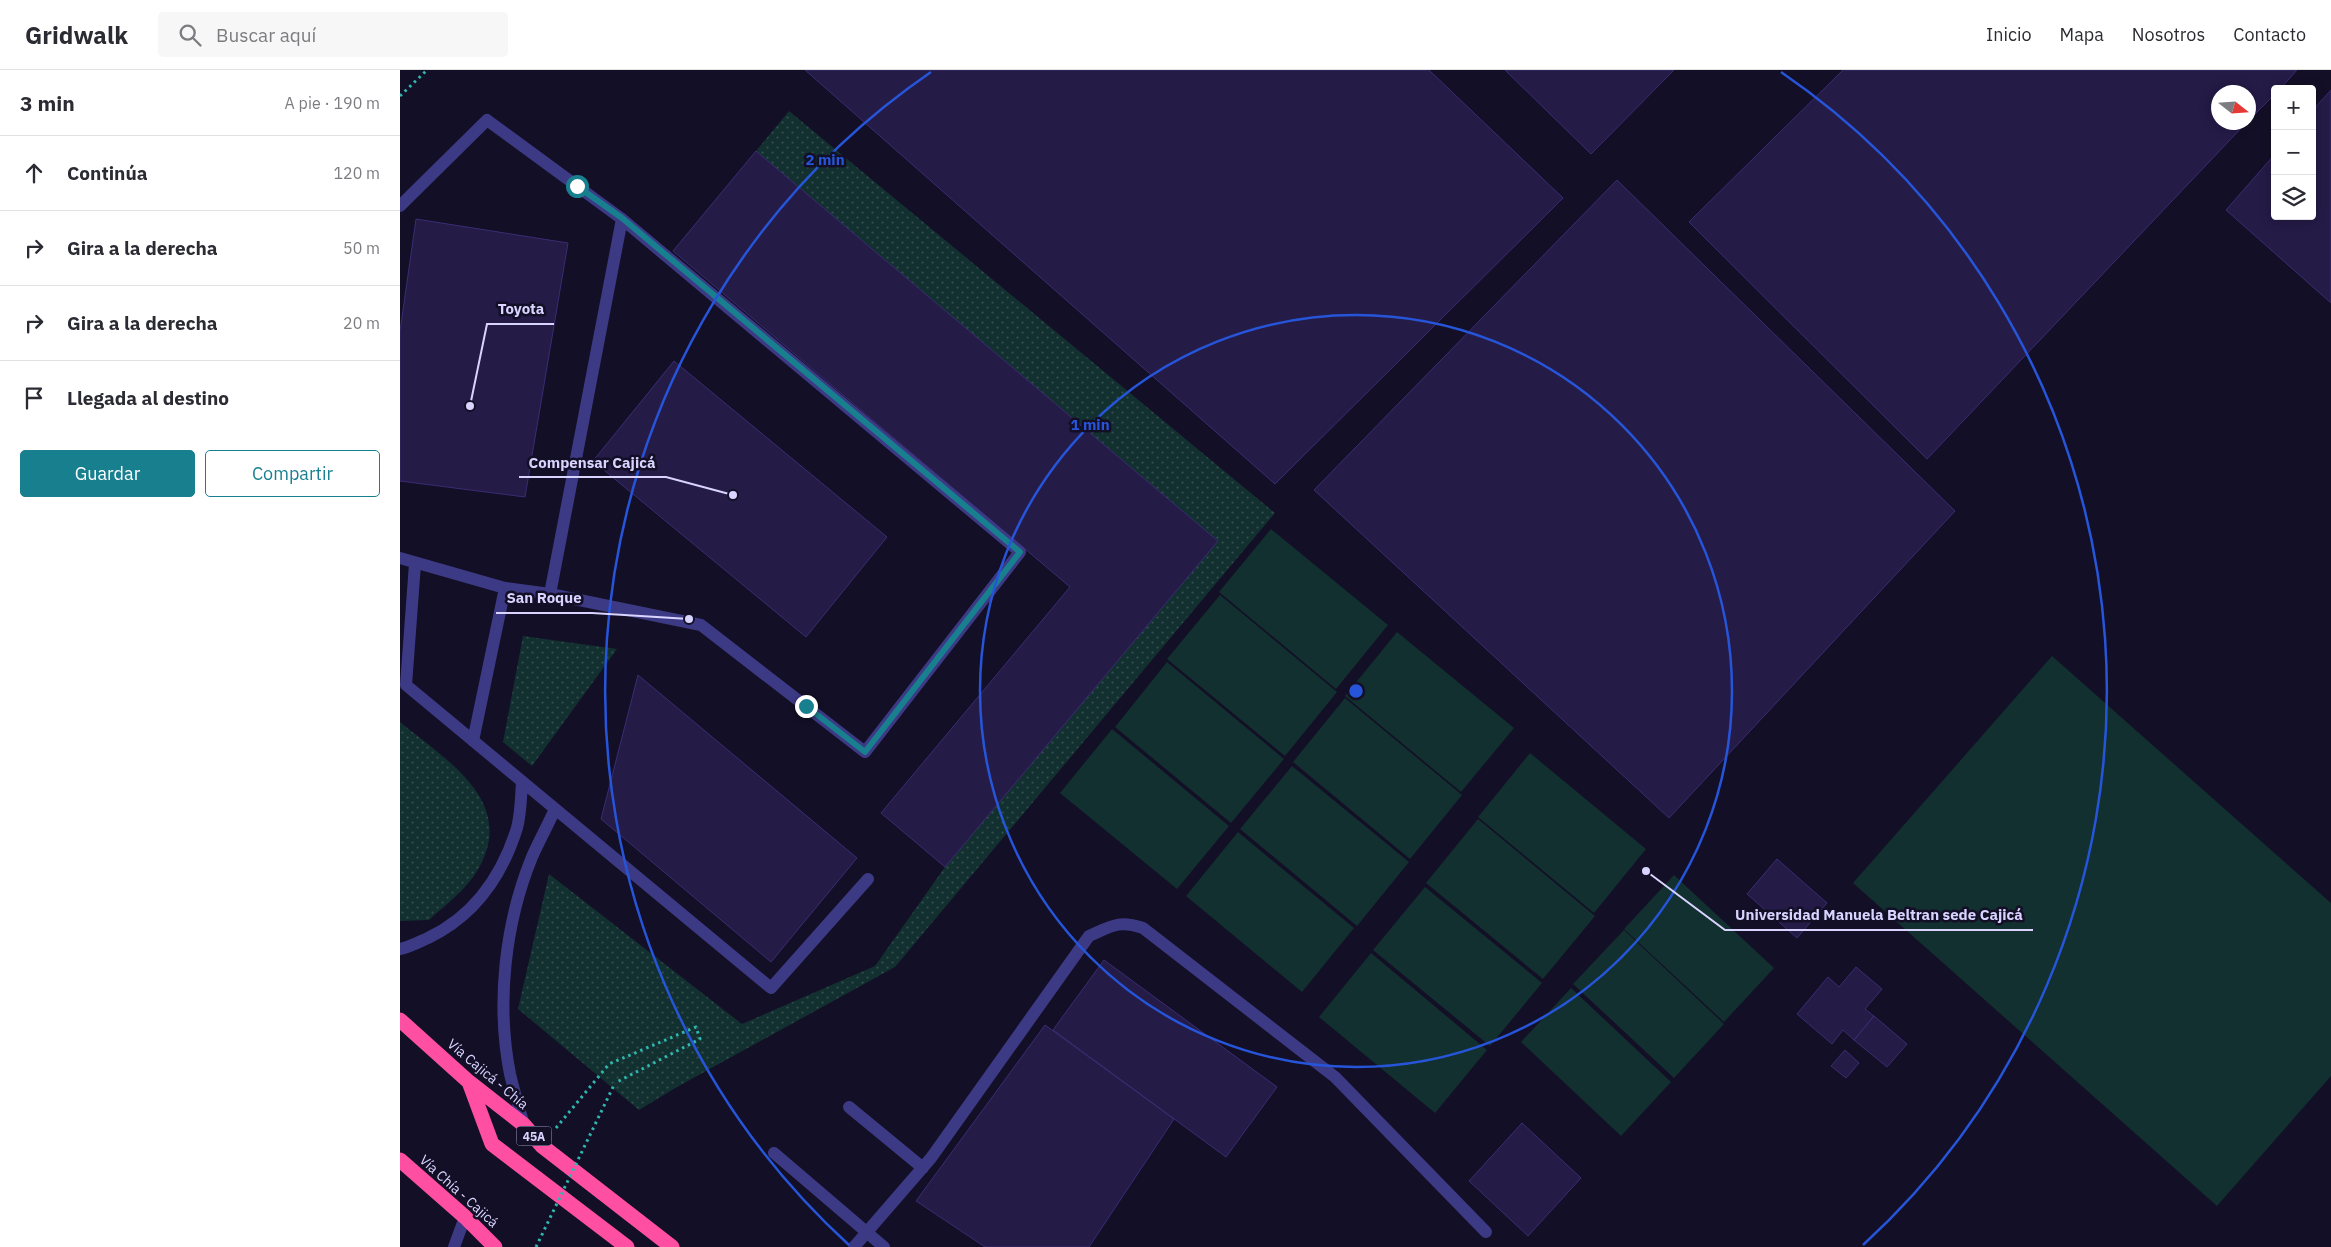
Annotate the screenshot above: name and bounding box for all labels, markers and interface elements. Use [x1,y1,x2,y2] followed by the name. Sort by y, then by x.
[158,12,508,57] search box
[25,19,128,51] text: Gridwalk
[176,21,204,49] icon: search
[216,23,316,47] text: Buscar aquí
[1986,23,2032,46] text: Inicio
[2060,23,2104,46] text: Mapa
[2132,23,2205,46] text: Nosotros
[2233,23,2306,46] text: Contacto
[2211,85,2256,130] north arrow
[2271,85,2316,220] map controls
[2271,85,2316,130] button: +
[20,89,75,117] text: 3 min
[285,93,380,113] text: A pie · 190 m
[2271,130,2316,175] button: −
[805,150,845,169] text: 2 min
[20,159,48,187] icon: ahead
[67,161,148,185] text: Continúa
[333,163,380,183] text: 120 m
[566,175,589,198] route start
[2271,175,2316,220] button: layers
[20,234,48,262] icon: right
[67,236,218,260] text: Gira a la derecha
[343,238,380,258] text: 50 m
[487,294,554,324] callout: Toyota
[498,299,545,318] text: Toyota
[20,309,48,337] icon: right
[67,311,218,335] text: Gira a la derecha
[343,313,380,333] text: 20 m
[20,384,48,412] icon: arrive
[67,386,229,410] text: Llegada al destino
[1070,415,1110,434] text: 1 min
[519,447,666,477] callout: Compensar Cajicá
[20,450,195,497] button: Guardar
[205,450,380,497] button: Compartir
[529,453,656,472] text: Compensar Cajicá
[496,583,592,613] callout: San Roque
[506,588,582,607] text: San Roque
[1347,682,1365,700] centre of rings
[795,695,818,718] route end
[1725,900,2033,930] callout: Universidad Manuela Beltran sede Cajicá
[1735,905,2023,924] text: Universidad Manuela Beltran sede Cajicá
[444,1035,533,1113] street label: Vía Cajicá - Chía
[516,1126,552,1146] road number: 45A
[416,1151,503,1232] street label: Vía Chía - Cajicá

